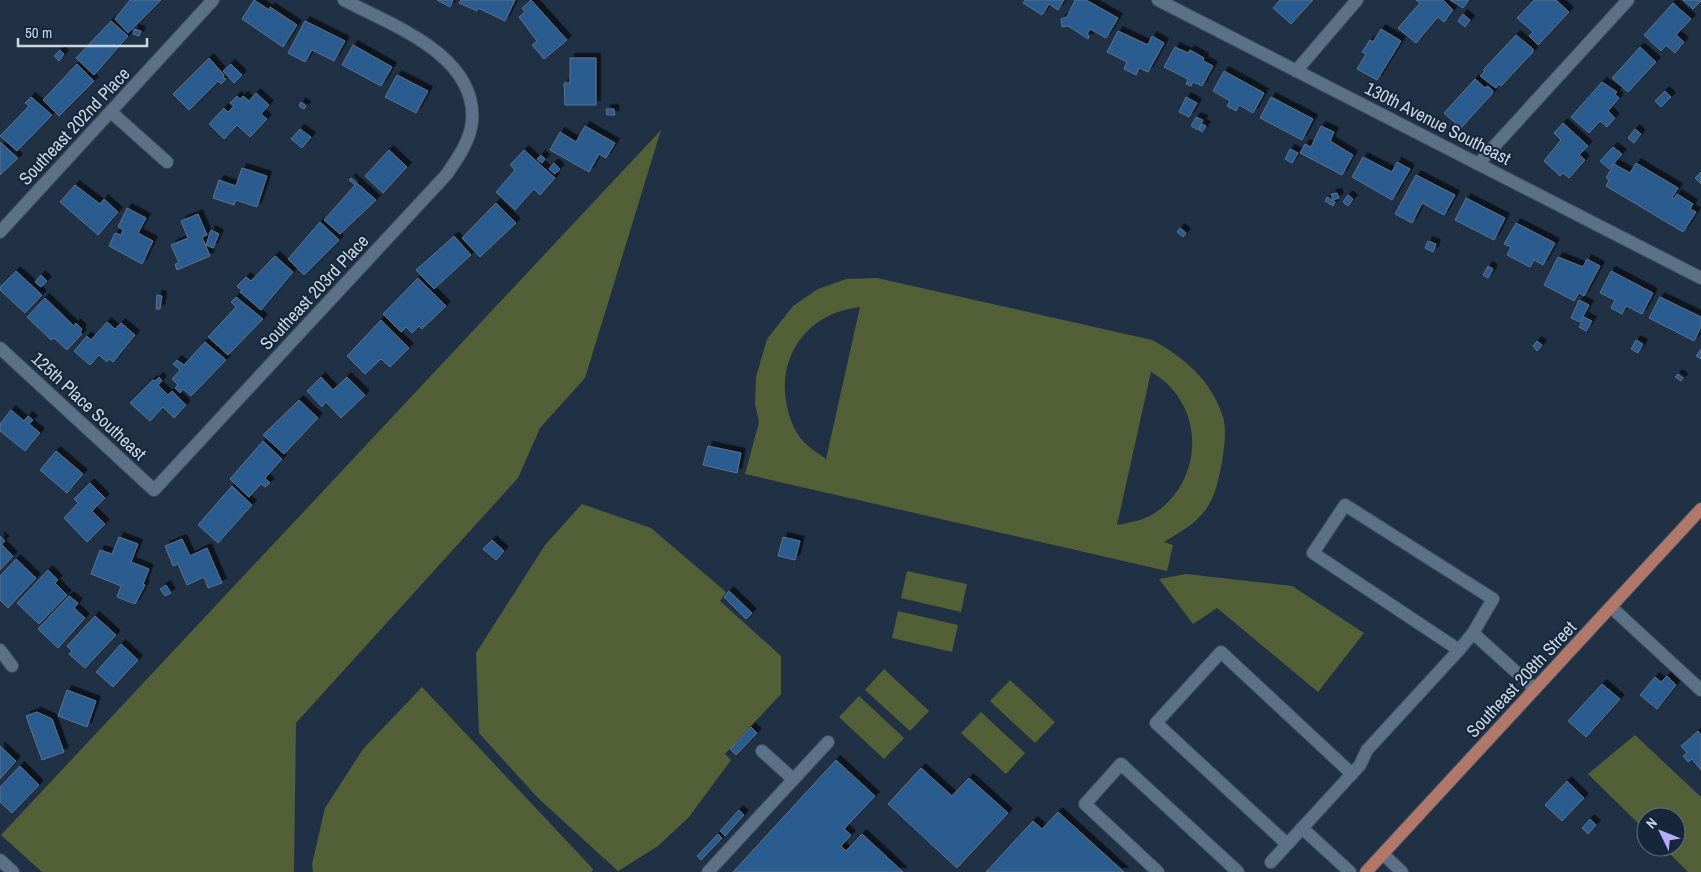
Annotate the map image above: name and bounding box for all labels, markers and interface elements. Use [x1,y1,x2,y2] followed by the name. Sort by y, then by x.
[18,15,146,47] scale bar
[25,22,52,43] text: 50 m
[13,62,135,190] street label: Southeast 202nd Place
[1361,75,1515,171] street label: 130th Avenue Southeast
[254,229,374,355] street label: Southeast 203rd Place
[26,346,152,466] street label: 125th Place Southeast
[1460,615,1582,743] street label: Southeast 208th Street
[1636,807,1686,857] north arrow
[1642,814,1661,832] text: N

